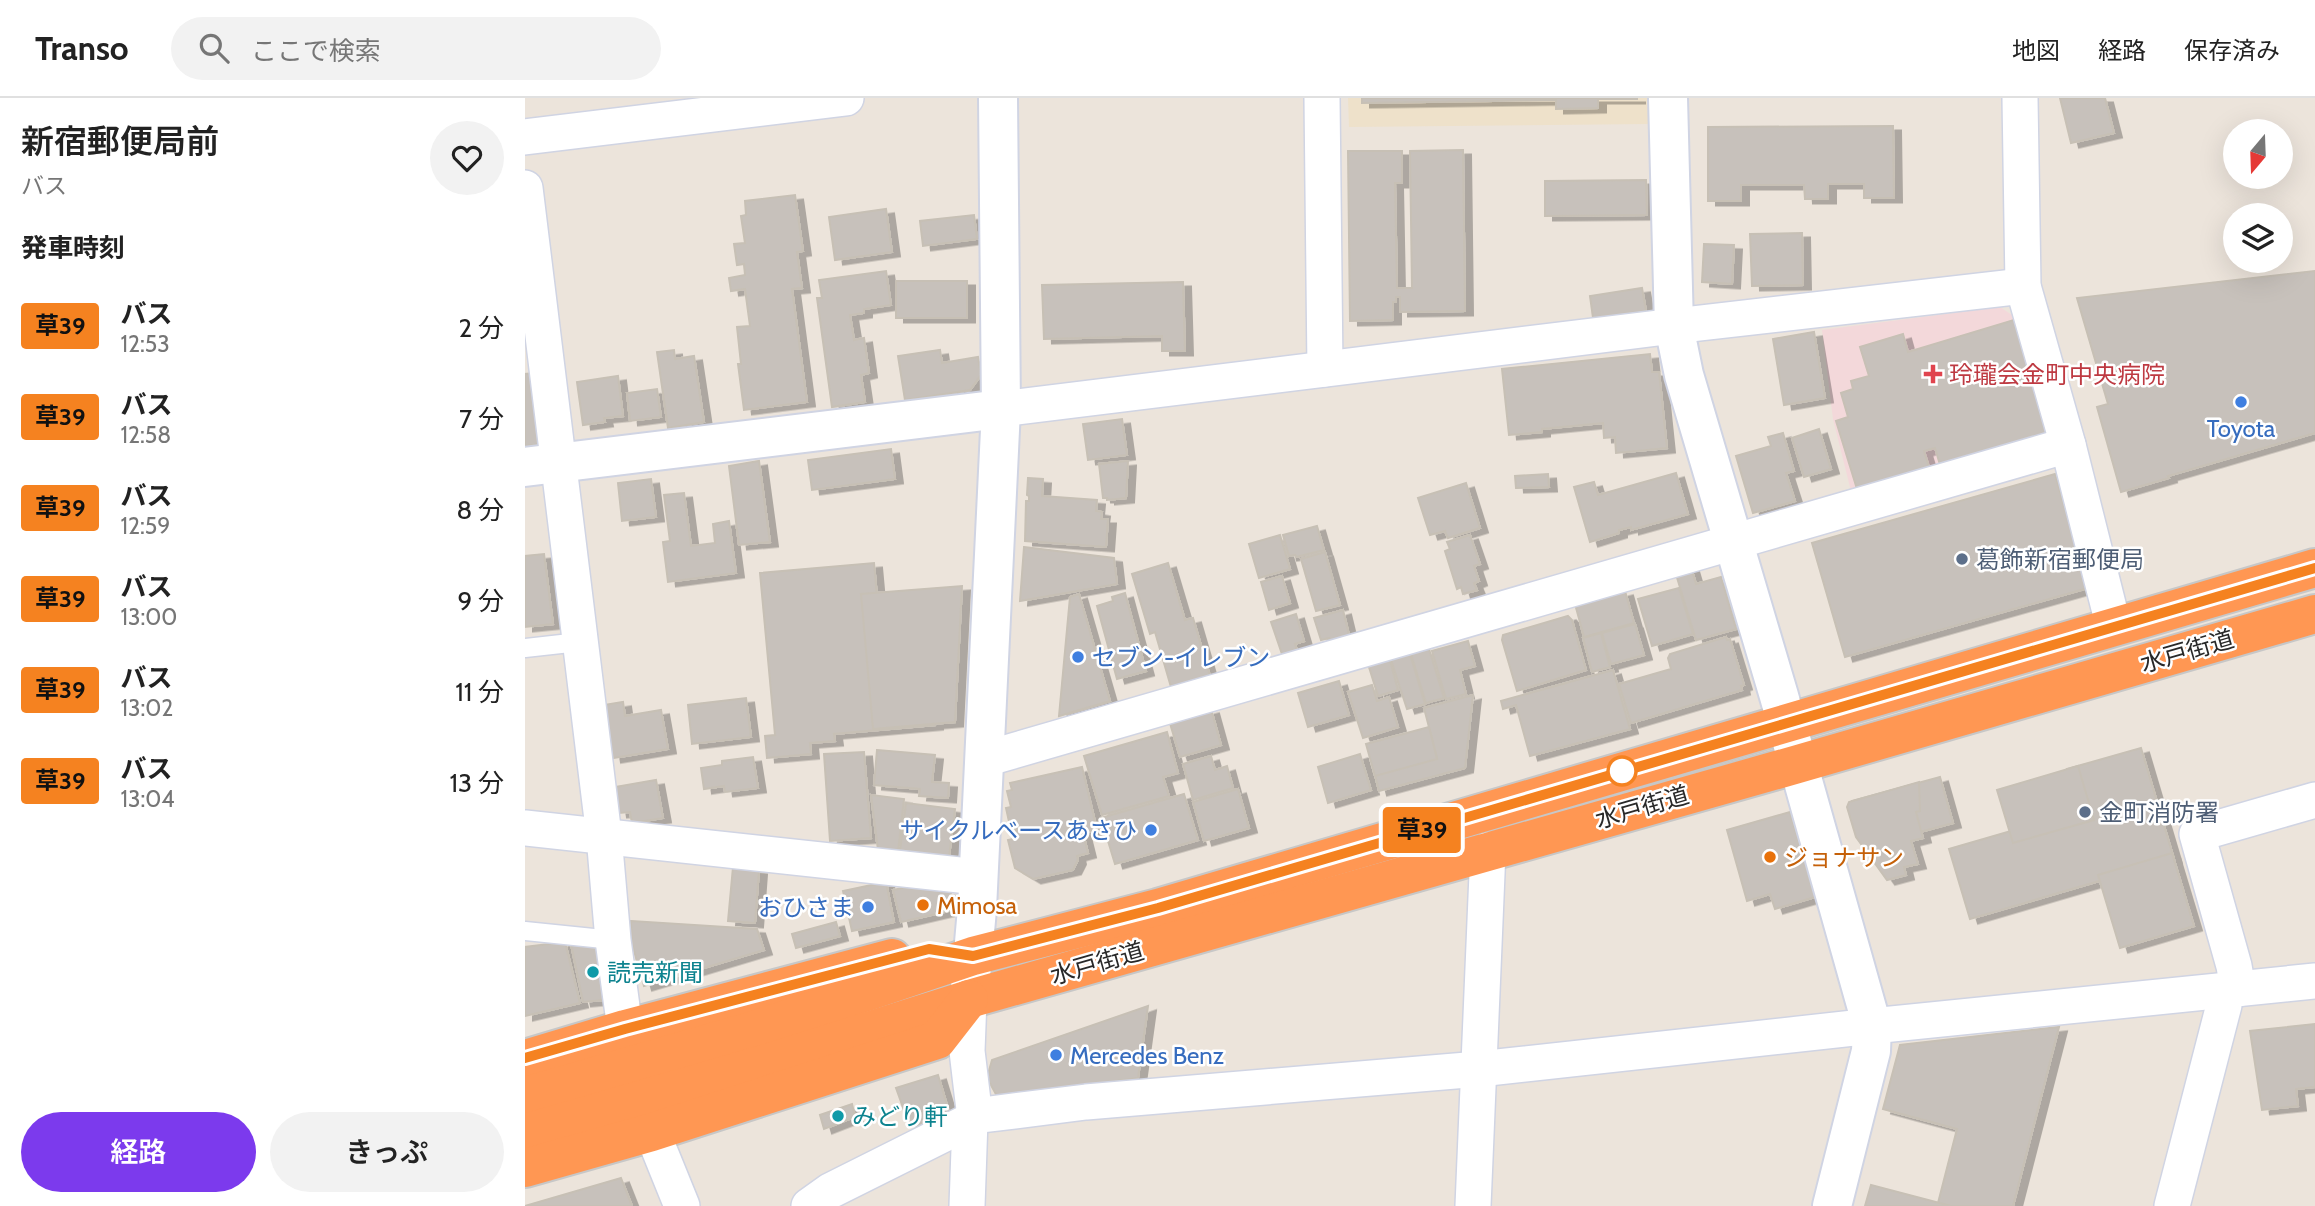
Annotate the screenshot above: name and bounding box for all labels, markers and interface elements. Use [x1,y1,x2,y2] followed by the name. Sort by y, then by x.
[171,17,661,80] search box
[35,28,129,68] text: Transo
[195,29,233,67] icon: search
[251,35,381,67] text: ここで検索
[2012,36,2060,65] text: 地図
[2098,36,2146,65] text: 経路
[2184,36,2280,65] text: 保存済み
[2223,119,2293,189] north arrow
[2223,119,2293,273] map controls
[21,121,219,161] text: 新宿郵便局前
[430,121,504,195] button: heart
[21,172,67,200] text: バス
[2223,203,2293,273] button: layers
[21,232,125,264] text: 発車時刻
[120,298,172,330] text: バス
[35,311,85,340] text: 草39
[459,312,504,344] text: 2 分
[120,330,170,358] text: 12:53
[1949,360,2165,389] place label: 玲瓏会金町中央病院
[1923,364,1943,384] marker: 玲瓏会金町中央病院
[120,389,172,421] text: バス
[2233,394,2249,410] marker: Toyota
[35,402,85,431] text: 草39
[459,403,504,435] text: 7 分
[2207,414,2276,443] place label: Toyota
[120,421,171,449] text: 12:58
[120,480,172,512] text: バス
[35,493,85,522] text: 草39
[456,494,504,526] text: 8 分
[120,512,170,540] text: 12:59
[1976,545,2144,574] place label: 葛飾新宿郵便局
[1954,551,1970,567] marker: 葛飾新宿郵便局
[120,571,172,603] text: バス
[35,584,85,613] text: 草39
[457,585,504,617] text: 9 分
[120,603,177,631] text: 13:00
[2137,624,2237,678] street label: 水戸街道
[1092,643,1270,672] place label: セブン-イレブン
[1070,649,1086,665] marker: セブン-イレブン
[120,662,172,694] text: バス
[35,675,85,704] text: 草39
[455,676,504,708] text: 11 分
[120,694,173,722] text: 13:02
[120,753,172,785] text: バス
[1607,756,1637,786] unlabelled marker
[35,766,85,795] text: 草39
[450,767,504,799] text: 13 分
[1592,780,1692,834] street label: 水戸街道
[120,785,175,813] text: 13:04
[2099,798,2219,827] place label: 金町消防署
[2077,804,2093,820] marker: 金町消防署
[1382,807,1462,853] line badge: 草39
[1397,815,1447,844] text: 草39
[899,816,1137,845] place label: サイクルベースあさひ
[1143,822,1159,838] marker: サイクルベースあさひ
[1784,843,1904,872] place label: ジョナサン
[1762,849,1778,865] marker: ジョナサン
[937,891,1018,920] place label: Mimosa
[758,893,854,922] place label: おひさま
[915,897,931,913] marker: Mimosa
[860,899,876,915] marker: おひさま
[1047,936,1147,990] street label: 水戸街道
[607,958,703,987] place label: 読売新聞
[585,964,601,980] marker: 読売新聞
[1070,1041,1224,1070] place label: Mercedes Benz
[1048,1047,1064,1063] marker: Mercedes Benz
[852,1102,948,1131] place label: みどり軒
[830,1108,846,1124] marker: みどり軒
[21,1112,256,1192] button: 経路
[270,1112,504,1192] button: きっぷ

